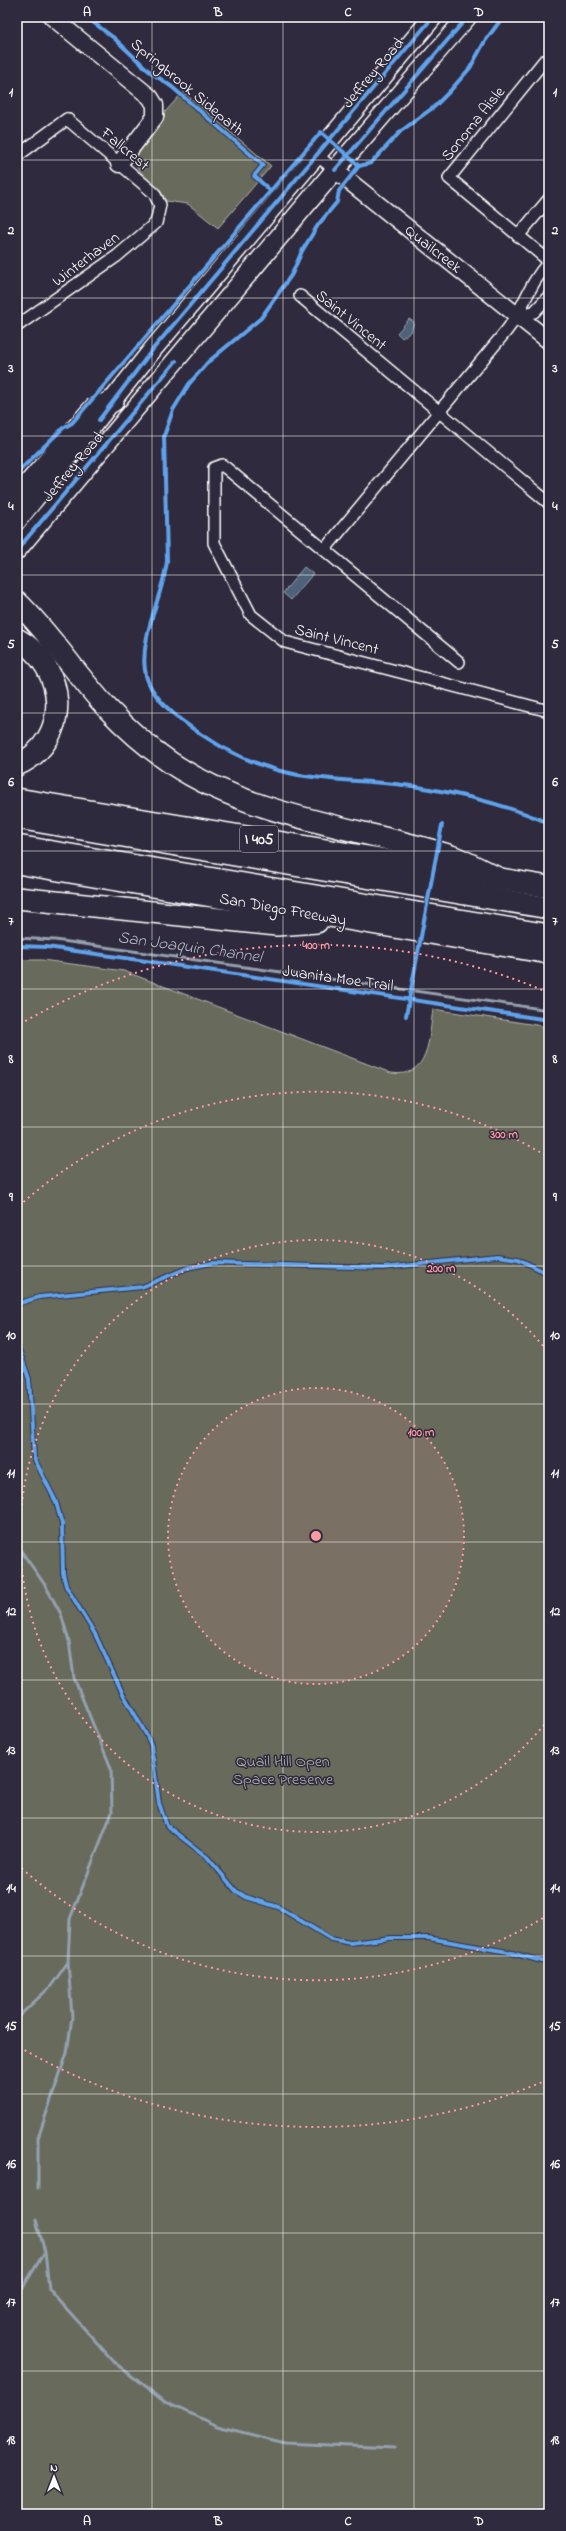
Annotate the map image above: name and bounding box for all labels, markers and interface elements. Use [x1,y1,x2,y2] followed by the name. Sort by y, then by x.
[83,3,91,22] text: A
[213,3,223,22] text: B
[344,3,352,22] text: C
[473,3,484,22] text: D
[125,33,249,142] street label: Springbrook Sidepath
[337,33,410,114] street label: Jeffrey Road
[436,81,512,167] street label: Sonoma Aisle
[9,83,14,102] text: 1
[553,83,558,102] text: 1
[94,121,155,177] street label: Fallcrest
[399,219,467,280] street label: Quailcreek
[7,221,15,240] text: 2
[551,221,559,240] text: 2
[47,226,125,293] street label: Winterhaven
[310,284,392,357] street label: Saint Vincent
[7,359,14,378] text: 3
[551,359,558,378] text: 3
[37,427,110,508] street label: Jeffrey Road
[7,497,14,516] text: 4
[551,497,558,516] text: 4
[292,618,382,662] street label: Saint Vincent
[7,635,15,654] text: 5
[551,635,559,654] text: 5
[7,773,14,792] text: 6
[551,773,558,792] text: 6
[240,826,278,852] road number: I 405
[217,887,348,933] street label: San Diego Freeway
[8,912,14,931] text: 7
[552,912,558,931] text: 7
[116,925,266,970] water label: San Joaquin Channel
[301,937,330,955] text: 400 m
[281,959,395,999] street label: Juanita Moe Trail
[8,1050,14,1069] text: 8
[552,1050,558,1069] text: 8
[489,1126,519,1144] text: 300 m
[8,1188,14,1207] text: 9
[552,1188,558,1207] text: 9
[426,1260,456,1278] text: 200 m
[6,1326,16,1345] text: 10
[550,1326,560,1345] text: 10
[408,1424,435,1442] text: 100 m
[7,1464,16,1483] text: 11
[551,1464,560,1483] text: 11
[309,1529,323,1543] centre of rings
[6,1602,17,1621] text: 12
[550,1602,561,1621] text: 12
[6,1741,16,1760] text: 13
[550,1741,560,1760] text: 13
[233,1750,334,1792] park label: Quail Hill Open Space Preserve
[6,1879,16,1898] text: 14
[550,1879,560,1898] text: 14
[5,2017,17,2036] text: 15
[549,2017,561,2036] text: 15
[6,2155,16,2174] text: 16
[550,2155,560,2174] text: 16
[6,2293,16,2312] text: 17
[550,2293,560,2312] text: 17
[6,2431,16,2450] text: 18
[550,2431,560,2450] text: 18
[34,2457,74,2497] north arrow
[50,2460,58,2476] text: N
[83,2512,91,2531] text: A
[213,2512,223,2531] text: B
[344,2512,352,2531] text: C
[473,2512,484,2531] text: D

